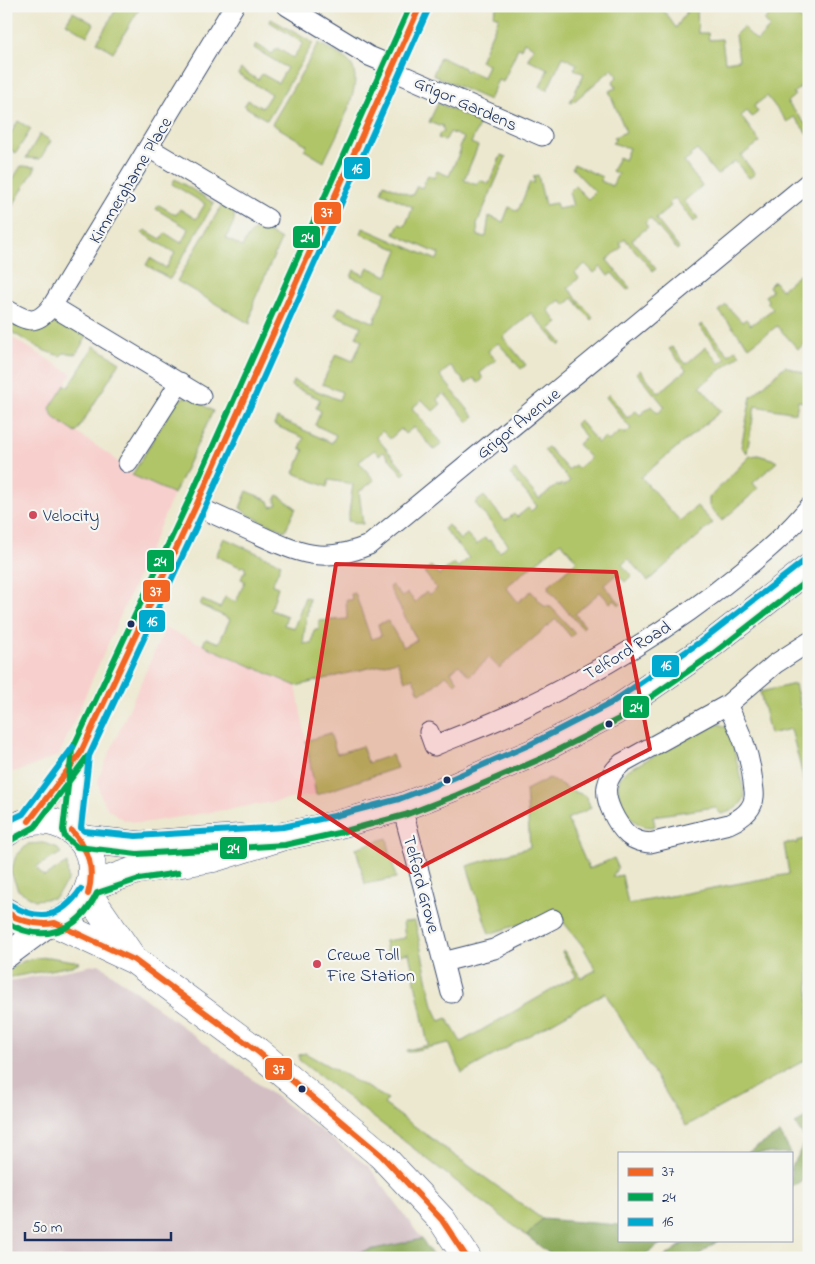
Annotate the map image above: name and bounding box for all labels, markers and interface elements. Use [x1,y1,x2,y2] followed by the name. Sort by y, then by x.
[409,70,521,140] street label: Grigor Gardens
[84,112,181,250] street label: Kimmerghame Place
[343,156,371,180] line badge: 16
[352,159,363,180] text: 16
[313,201,342,225] line badge: 37
[320,203,333,224] text: 37
[292,225,321,249] line badge: 24
[300,228,314,249] text: 24
[472,382,568,467] street label: Grigor Avenue
[42,504,99,530] place label: Velocity
[27,509,39,521] marker: Velocity
[146,549,175,573] line badge: 24
[153,552,167,573] text: 24
[142,579,171,603] line badge: 37
[149,582,162,603] text: 37
[138,609,166,633] line badge: 16
[147,612,158,633] text: 16
[580,615,676,688] street label: Telford Road
[126,619,136,629] unlabelled marker
[651,654,680,678] line badge: 16
[661,656,672,677] text: 16
[622,695,650,719] line badge: 24
[629,698,643,719] text: 24
[604,719,614,729] unlabelled marker
[442,775,452,785] unlabelled marker
[395,833,446,937] street label: Telford Grove
[219,836,248,860] line badge: 24
[226,839,240,860] text: 24
[326,943,415,990] place label: Crewe Toll Fire Station
[311,958,323,970] marker: Crewe Toll Fire Station
[264,1057,293,1081] line badge: 37
[272,1060,285,1081] text: 37
[297,1084,307,1094] unlabelled marker
[618,1152,792,1242] legend
[662,1161,674,1183] text: 37
[662,1187,676,1209] text: 24
[25,1209,171,1241] scale bar
[662,1211,674,1233] text: 16
[32,1217,63,1239] text: 50 m

